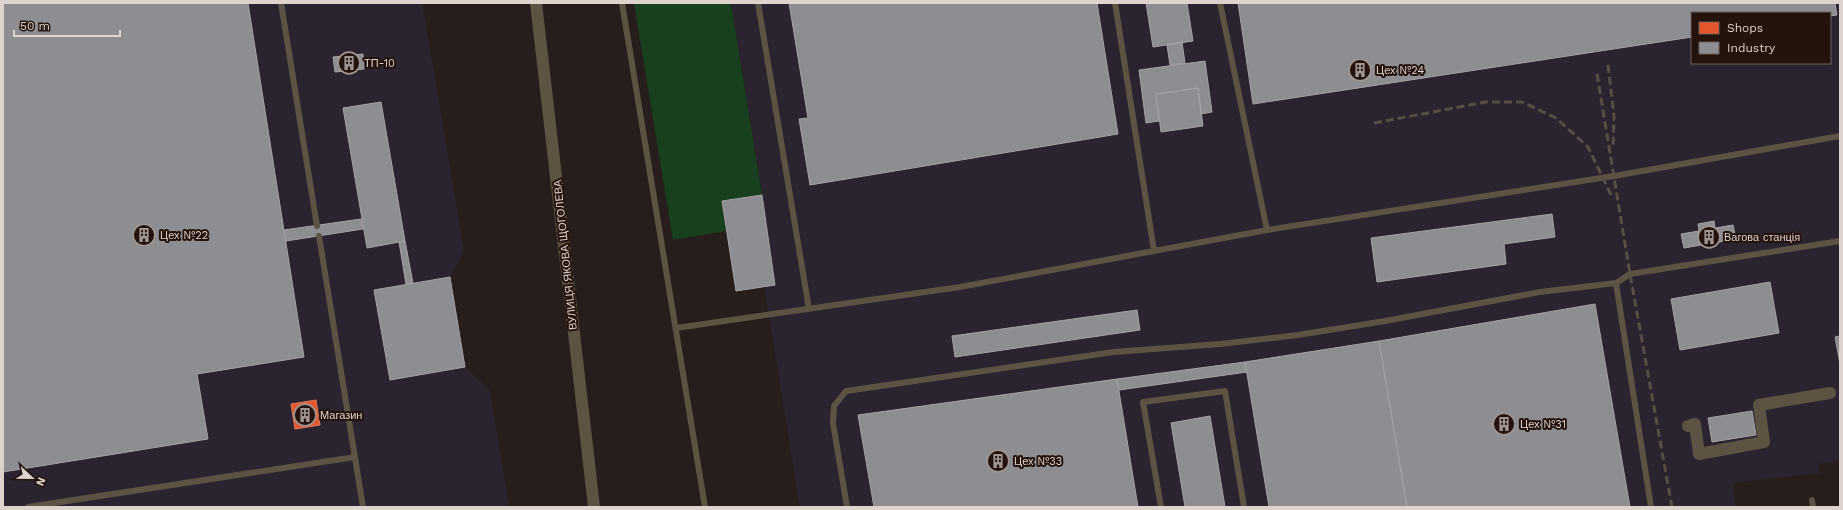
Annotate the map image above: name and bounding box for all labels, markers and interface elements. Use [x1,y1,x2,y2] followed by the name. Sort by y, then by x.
[14,12,120,38] scale bar
[1691,12,1831,64] legend
[20,19,50,33] text: 50 m
[1727,21,1763,35] text: Shops
[1727,41,1776,55] text: Industry
[336,50,362,76] building icon: ТП-10
[364,57,395,70] place label: ТП-10
[1347,57,1373,83] building icon: Цех №24
[1376,64,1424,77] place label: Цех №24
[551,179,580,331] street label: ВУЛИЦЯ ЯКОВА ЩОГОЛЕВА
[131,222,157,248] building icon: Цех №22
[1696,224,1722,250] building icon: Вагова станція
[160,229,208,242] place label: Цех №22
[1724,231,1800,244] place label: Вагова станція
[292,402,318,428] building icon: Магазин
[320,409,362,422] place label: Магазин
[1491,411,1517,437] building icon: Цех №31
[1520,418,1566,431] place label: Цех №31
[985,448,1011,474] building icon: Цех №33
[1014,455,1062,468] place label: Цех №33
[12,458,52,498] north arrow
[33,475,48,488] text: N

